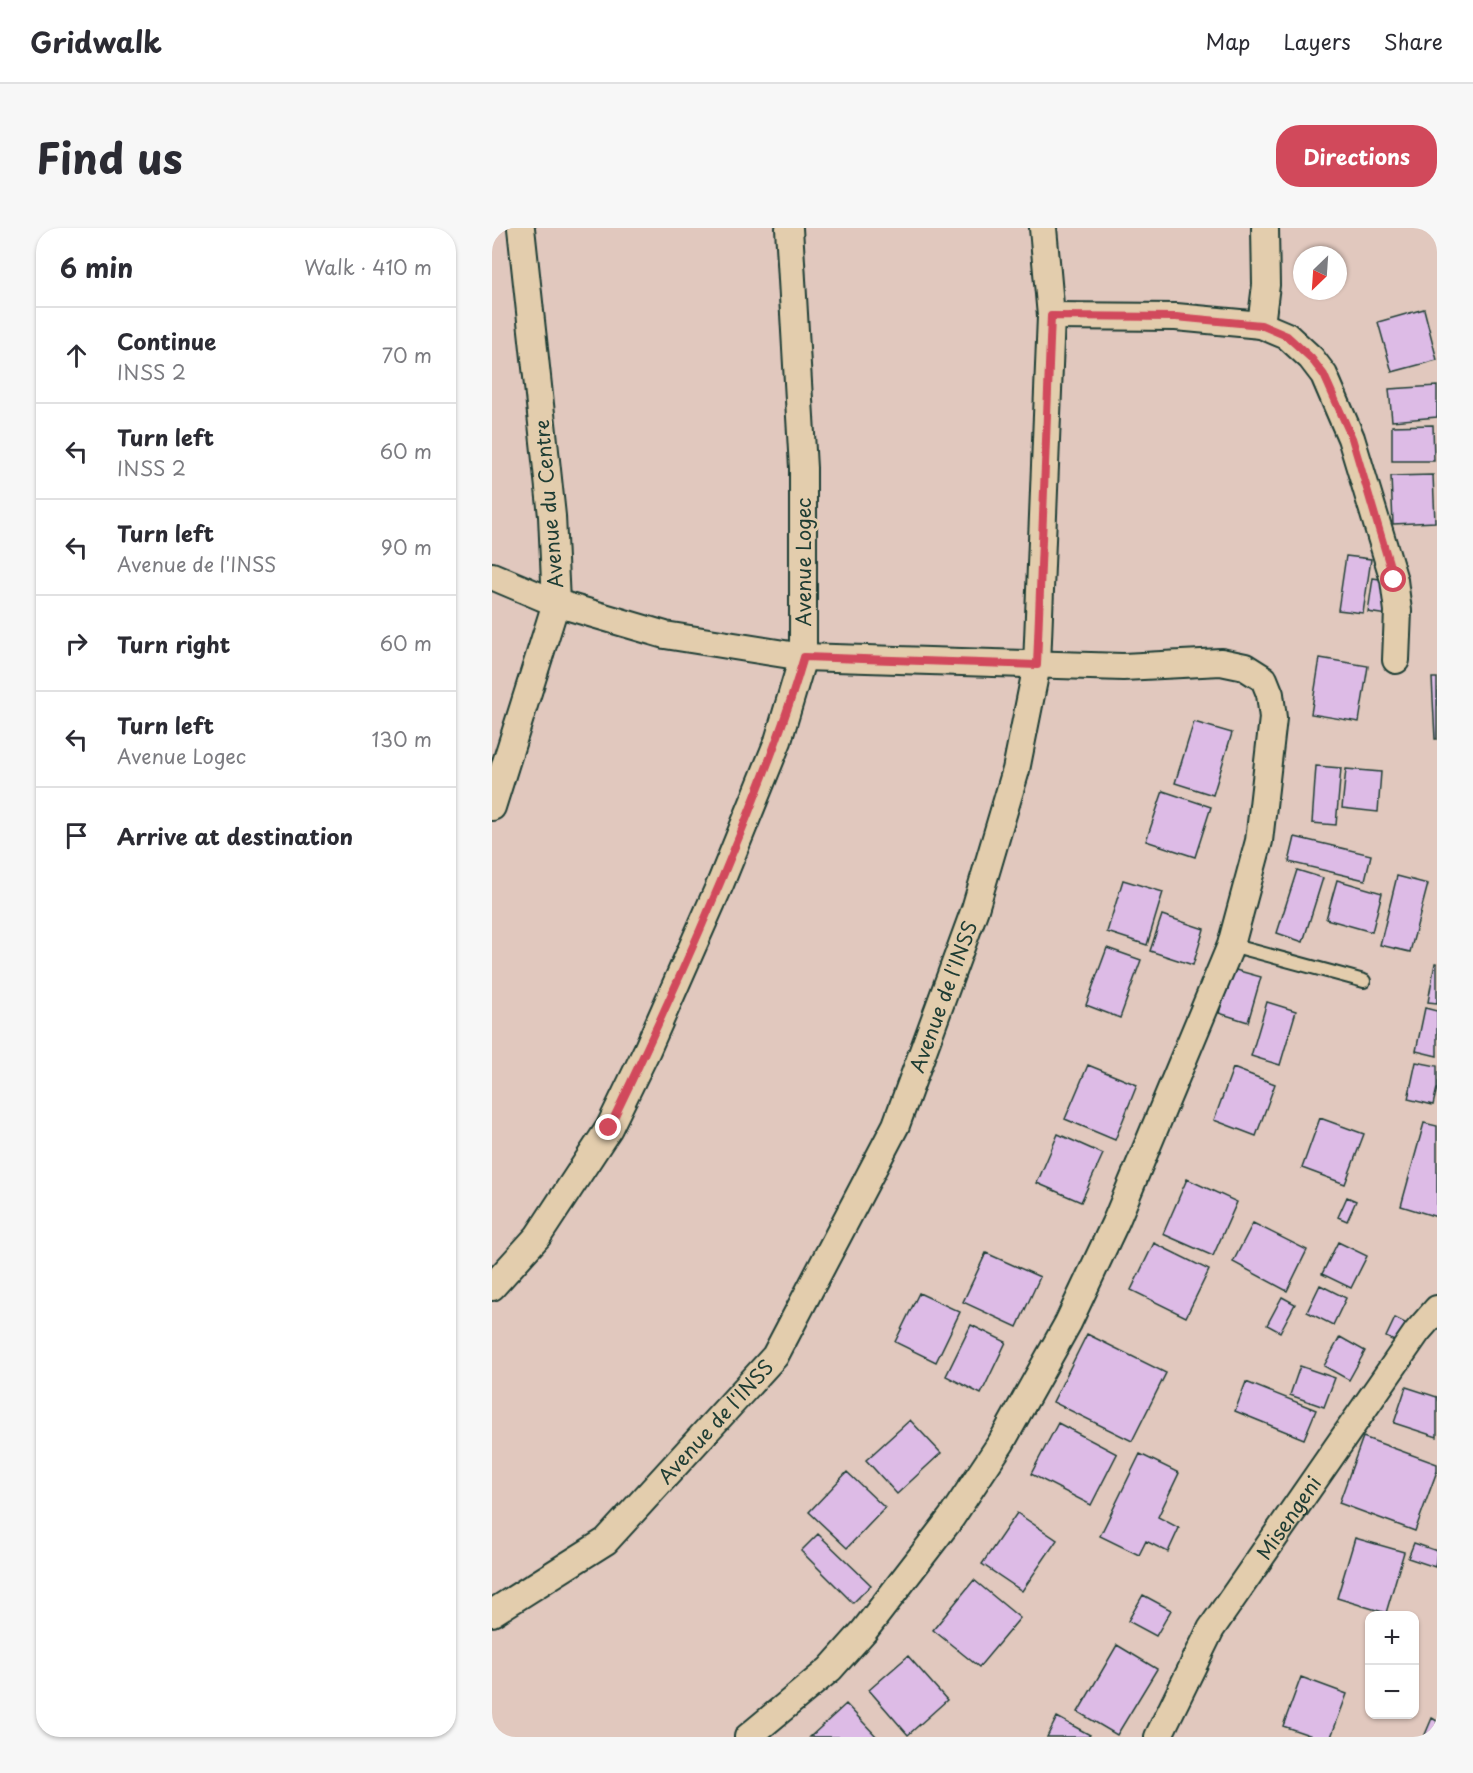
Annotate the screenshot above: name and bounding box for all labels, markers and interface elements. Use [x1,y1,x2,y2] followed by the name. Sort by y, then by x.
[30,20,162,63] text: Gridwalk
[1206,25,1250,57] text: Map
[1283,25,1351,57] text: Layers
[1384,25,1443,57] text: Share
[36,125,183,188] text: Find us
[1276,125,1437,187] button: Directions
[1293,246,1347,300] north arrow
[60,248,133,287] text: 6 min
[304,252,432,282] text: Walk · 410 m
[117,324,216,357] text: Continue
[60,339,93,372] icon: ahead
[382,340,432,370] text: 70 m
[117,357,186,387] text: INSS 2
[526,418,570,590] street label: Avenue du Centre
[117,420,214,453] text: Turn left
[60,435,93,468] icon: left
[380,436,432,466] text: 60 m
[117,453,186,483] text: INSS 2
[788,497,818,627] street label: Avenue Logec
[117,516,214,549] text: Turn left
[60,531,93,564] icon: left
[381,532,432,562] text: 90 m
[117,549,277,579] text: Avenue de l'INSS
[1380,566,1406,592] route start
[60,627,93,660] icon: right
[117,627,230,660] text: Turn right
[380,628,432,658] text: 60 m
[117,708,214,741] text: Turn left
[60,723,93,756] icon: left
[372,724,432,754] text: 130 m
[117,741,246,771] text: Avenue Logec
[60,819,93,852] icon: arrive
[117,819,353,852] text: Arrive at destination
[901,916,985,1077] street label: Avenue de l'INSS
[595,1114,621,1140] route end
[650,1352,780,1490] street label: Avenue de l'INSS
[1249,1470,1328,1565] street label: Misengeni
[1365,1611,1419,1719] map controls
[1365,1611,1419,1665] button: +
[1365,1665,1419,1719] button: −

